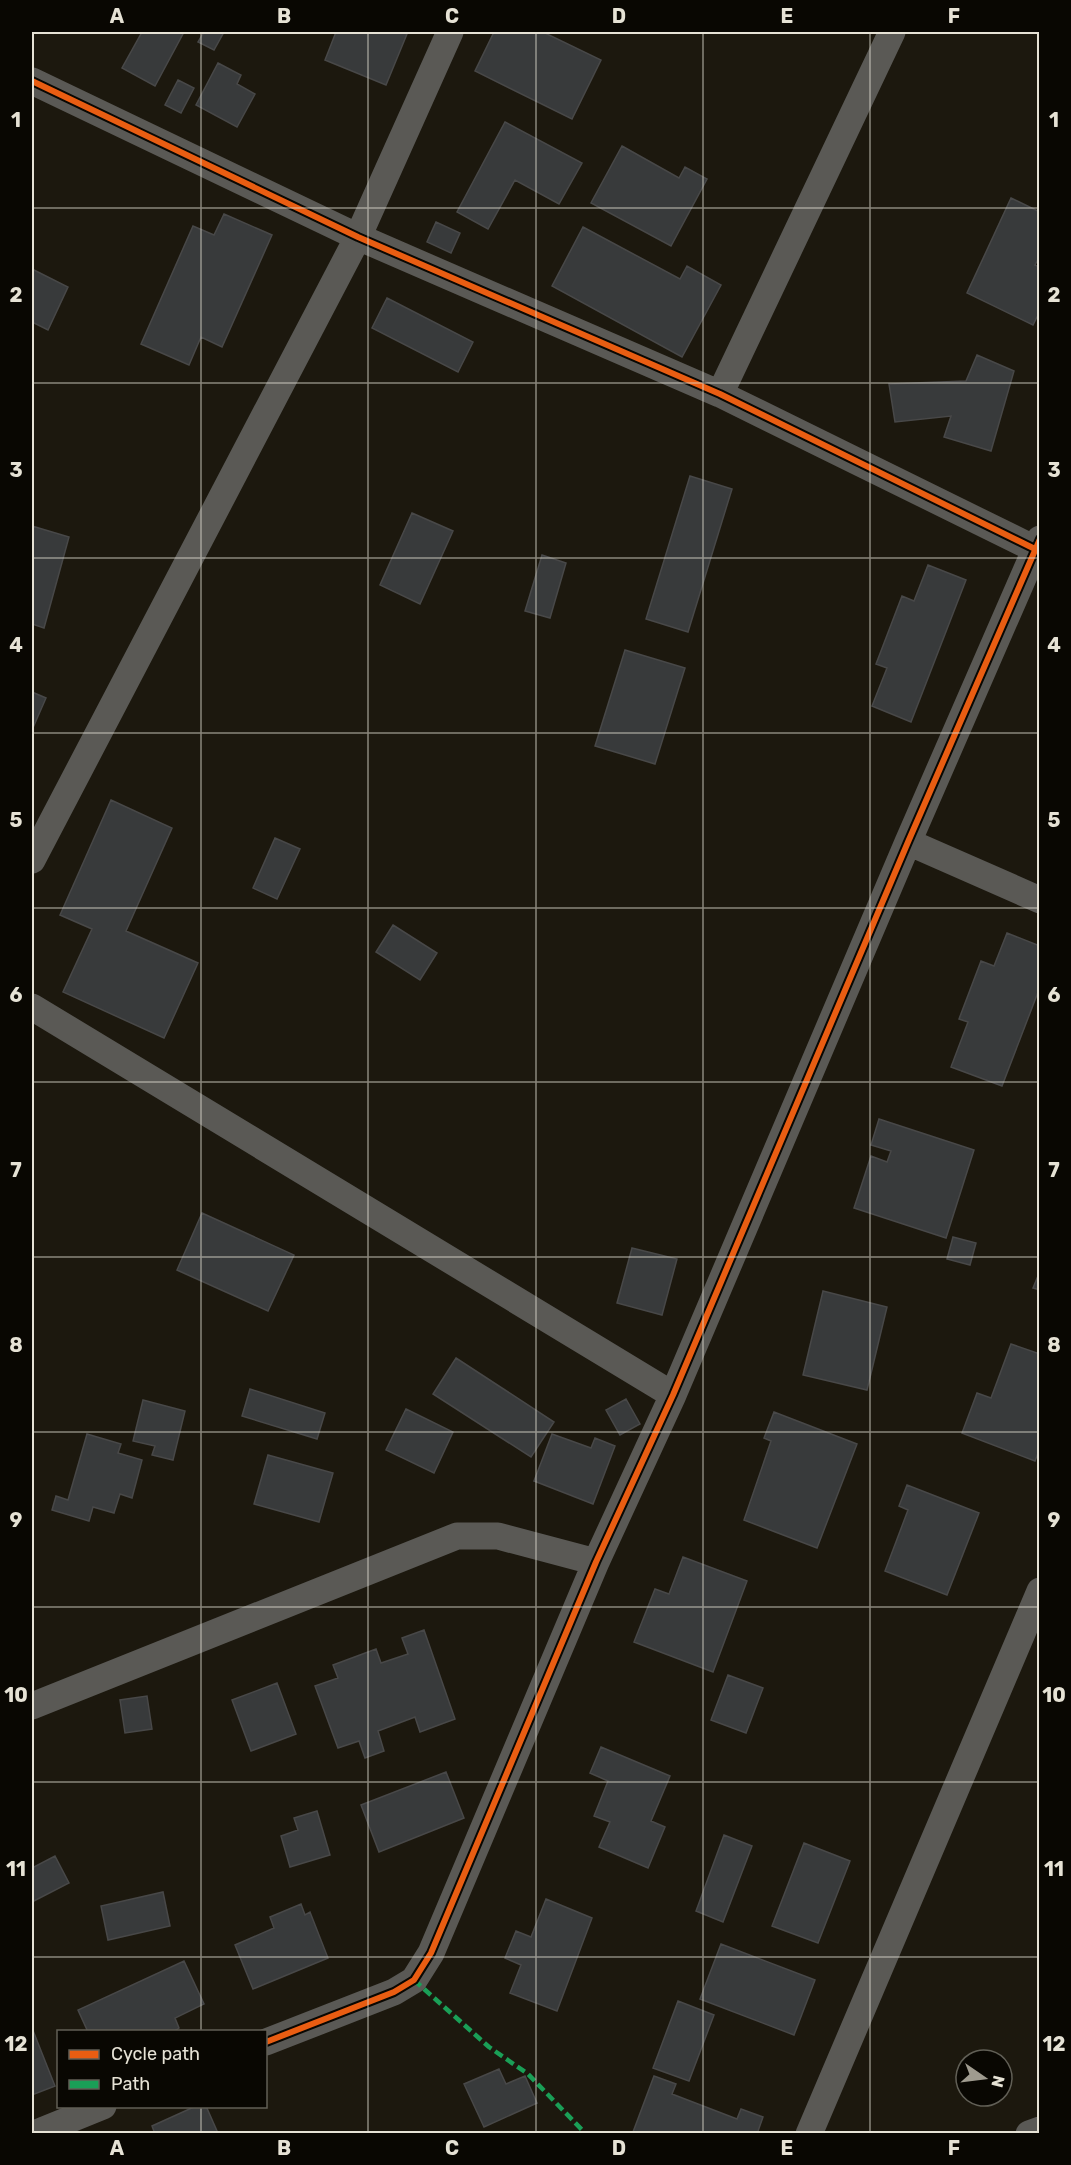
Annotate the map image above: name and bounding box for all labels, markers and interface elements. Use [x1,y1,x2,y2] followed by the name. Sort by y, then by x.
[110,4,125,28] text: A
[277,4,291,28] text: B
[445,4,459,28] text: C
[612,4,626,28] text: D
[781,4,793,28] text: E
[948,4,960,28] text: F
[11,108,21,132] text: 1
[1049,108,1059,132] text: 1
[10,283,23,307] text: 2
[1048,283,1061,307] text: 2
[9,458,23,482] text: 3
[1047,458,1061,482] text: 3
[9,633,23,657] text: 4
[1047,633,1061,657] text: 4
[10,808,23,832] text: 5
[1048,808,1061,832] text: 5
[9,983,23,1007] text: 6
[1047,983,1061,1007] text: 6
[10,1158,22,1182] text: 7
[1048,1158,1060,1182] text: 7
[9,1333,23,1357] text: 8
[1047,1333,1061,1357] text: 8
[10,1508,23,1532] text: 9
[1048,1508,1061,1532] text: 9
[4,1683,28,1707] text: 10
[1042,1683,1066,1707] text: 10
[6,1857,26,1881] text: 11
[1044,1857,1064,1881] text: 11
[57,2030,267,2108] legend
[5,2032,27,2056] text: 12
[1043,2032,1065,2056] text: 12
[111,2043,200,2065] text: Cycle path
[954,2048,1014,2108] north arrow
[111,2073,150,2095] text: Path
[987,2074,1009,2089] text: N
[110,2136,125,2160] text: A
[277,2136,291,2160] text: B
[445,2136,459,2160] text: C
[612,2136,626,2160] text: D
[781,2136,793,2160] text: E
[948,2136,960,2160] text: F

